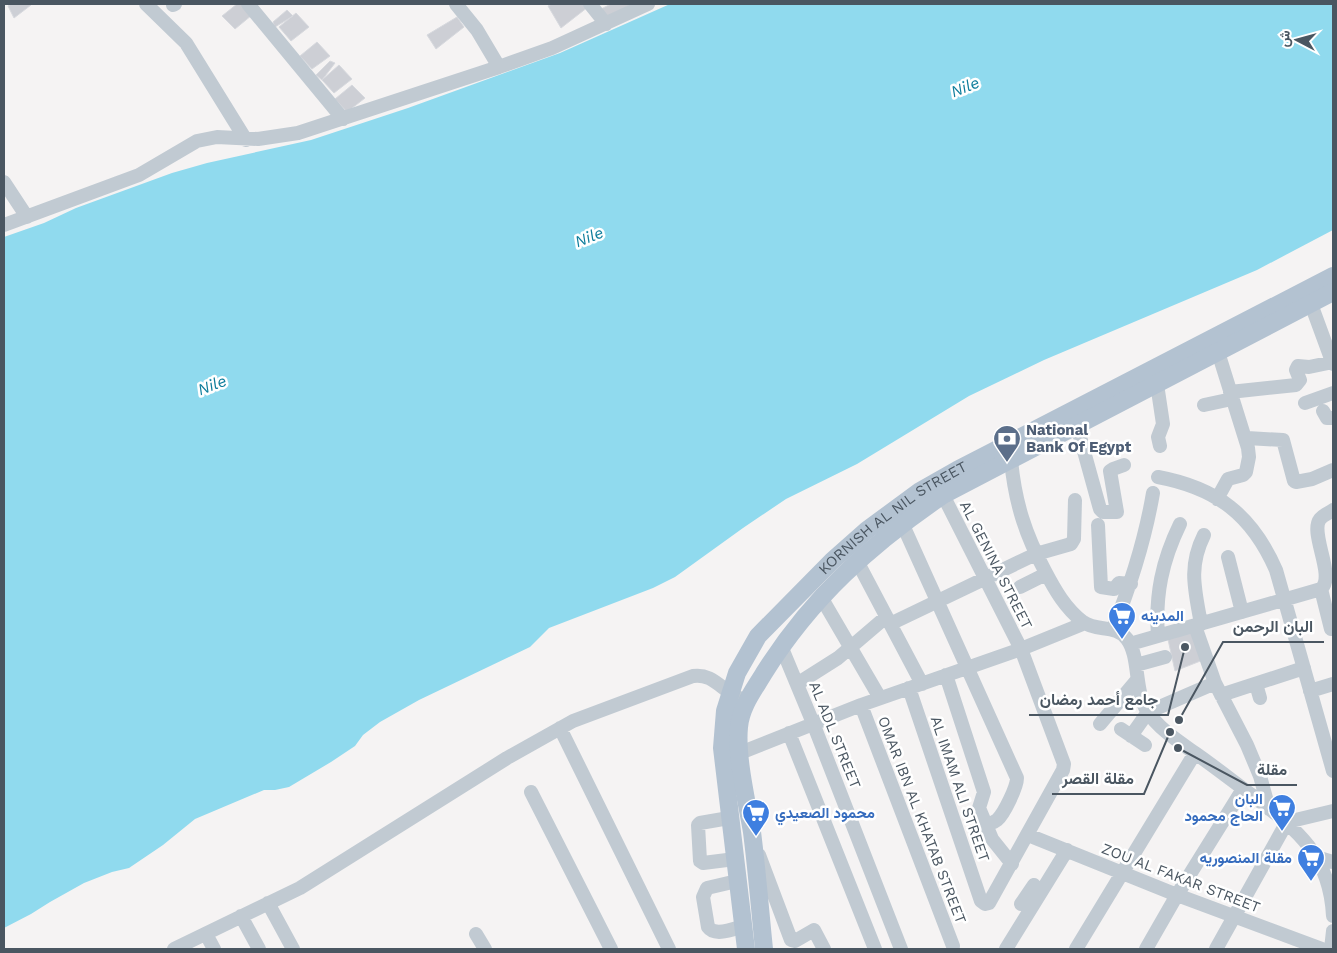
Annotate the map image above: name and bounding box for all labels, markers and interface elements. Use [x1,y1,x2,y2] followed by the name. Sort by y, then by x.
[1272,15,1322,65] north arrow
[1275,29,1294,48] text: ش
[948,73,982,101] water label: Nile
[572,223,606,251] water label: Nile
[195,371,229,399] water label: Nile
[1026,421,1132,456] place label: National Bank Of Egypt
[992,424,1022,463] bank icon: National Bank Of Egypt
[815,457,970,578] street label: KORNISH AL NIL STREET
[956,498,1036,632] street label: AL GENINA STREET
[1107,601,1137,640] supermarket icon: المدينه
[1141,607,1184,625] place label: المدينه
[1223,611,1324,642] callout: البان الرحمن
[1233,617,1313,637] text: البان الرحمن
[805,679,865,791] street label: AL ADL STREET
[1029,684,1168,715] callout: جامع أحمد رمضان
[1040,690,1158,711] text: جامع أحمد رمضان
[874,714,970,926] street label: OMAR IBN AL KHATAB STREET
[927,714,993,864] street label: AL IMAM ALI STREET
[1247,754,1297,785] callout: مقلة
[1257,760,1287,779] text: مقلة
[1052,763,1144,794] callout: مقلة القصر
[1061,769,1134,789] text: مقلة القصر
[1184,790,1263,826] place label: البان الحاج محمود
[1267,793,1297,832] supermarket icon: البان الحاج محمود
[741,798,771,837] supermarket icon: محمود الصعيدي
[775,804,875,826] place label: محمود الصعيدي
[1099,839,1263,917] street label: ZOU AL FAKAR STREET
[1296,843,1326,882] supermarket icon: مقلة المنصوريه
[1199,849,1292,867] place label: مقلة المنصوريه

